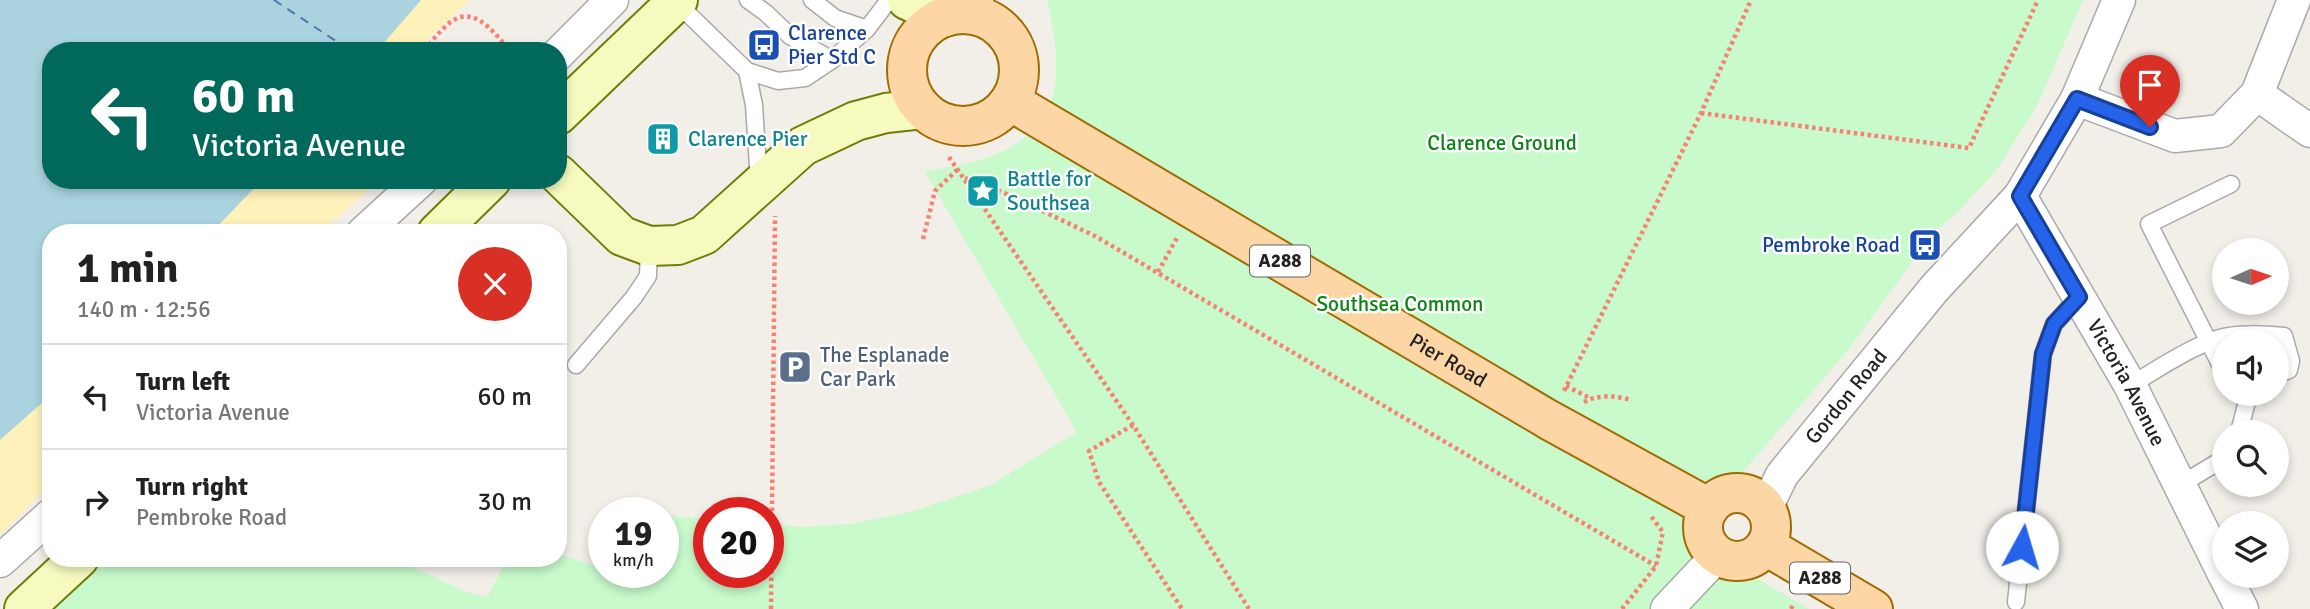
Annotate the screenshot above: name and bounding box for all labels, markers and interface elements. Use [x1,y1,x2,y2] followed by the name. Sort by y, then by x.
[788,20,876,70] place label: Clarence Pier Std C
[745,26,783,64] bus stop icon: Clarence Pier Std C
[2120,55,2180,127] pin
[192,66,295,126] text: 60 m
[2131,66,2169,104] icon: arrive
[77,70,168,161] icon: left
[644,120,682,158] building icon: Clarence Pier
[192,126,406,165] text: Victoria Avenue
[688,126,808,152] place label: Clarence Pier
[1427,130,1577,156] park label: Clarence Ground
[1007,166,1092,216] place label: Battle for Southsea
[964,172,1002,210] place icon: Battle for Southsea
[1906,226,1944,264] bus stop icon: Pembroke Road
[1762,232,1900,258] place label: Pembroke Road
[2212,238,2289,315] north arrow
[2212,238,2289,588] map controls
[77,243,178,294] text: 1 min
[1250,246,1310,276] road number: A288
[458,247,532,321] button: close
[1316,291,1484,317] park label: Southsea Common
[77,295,211,324] text: 140 m · 12:56
[2082,315,2171,450] street label: Victoria Avenue
[1405,327,1491,393] street label: Pier Road
[2212,329,2289,406] button: sound
[820,342,950,392] place label: The Esplanade Car Park
[1800,344,1893,449] street label: Gordon Road
[776,348,814,386] parking icon: The Esplanade Car Park
[136,366,230,398] text: Turn left
[77,378,115,416] icon: left
[477,381,532,413] text: 60 m
[136,398,290,427] text: Victoria Avenue
[2212,420,2289,497] button: search
[136,471,248,503] text: Turn right
[77,483,115,521] icon: right
[477,486,532,518] text: 30 m
[693,497,784,588] speed limit sign: 20
[136,503,287,532] text: Pembroke Road
[1985,510,2059,584] position arrow
[2212,511,2289,588] button: layers
[615,512,652,555] text: 19
[613,549,654,571] text: km/h
[1790,562,1850,594] road number: A288

